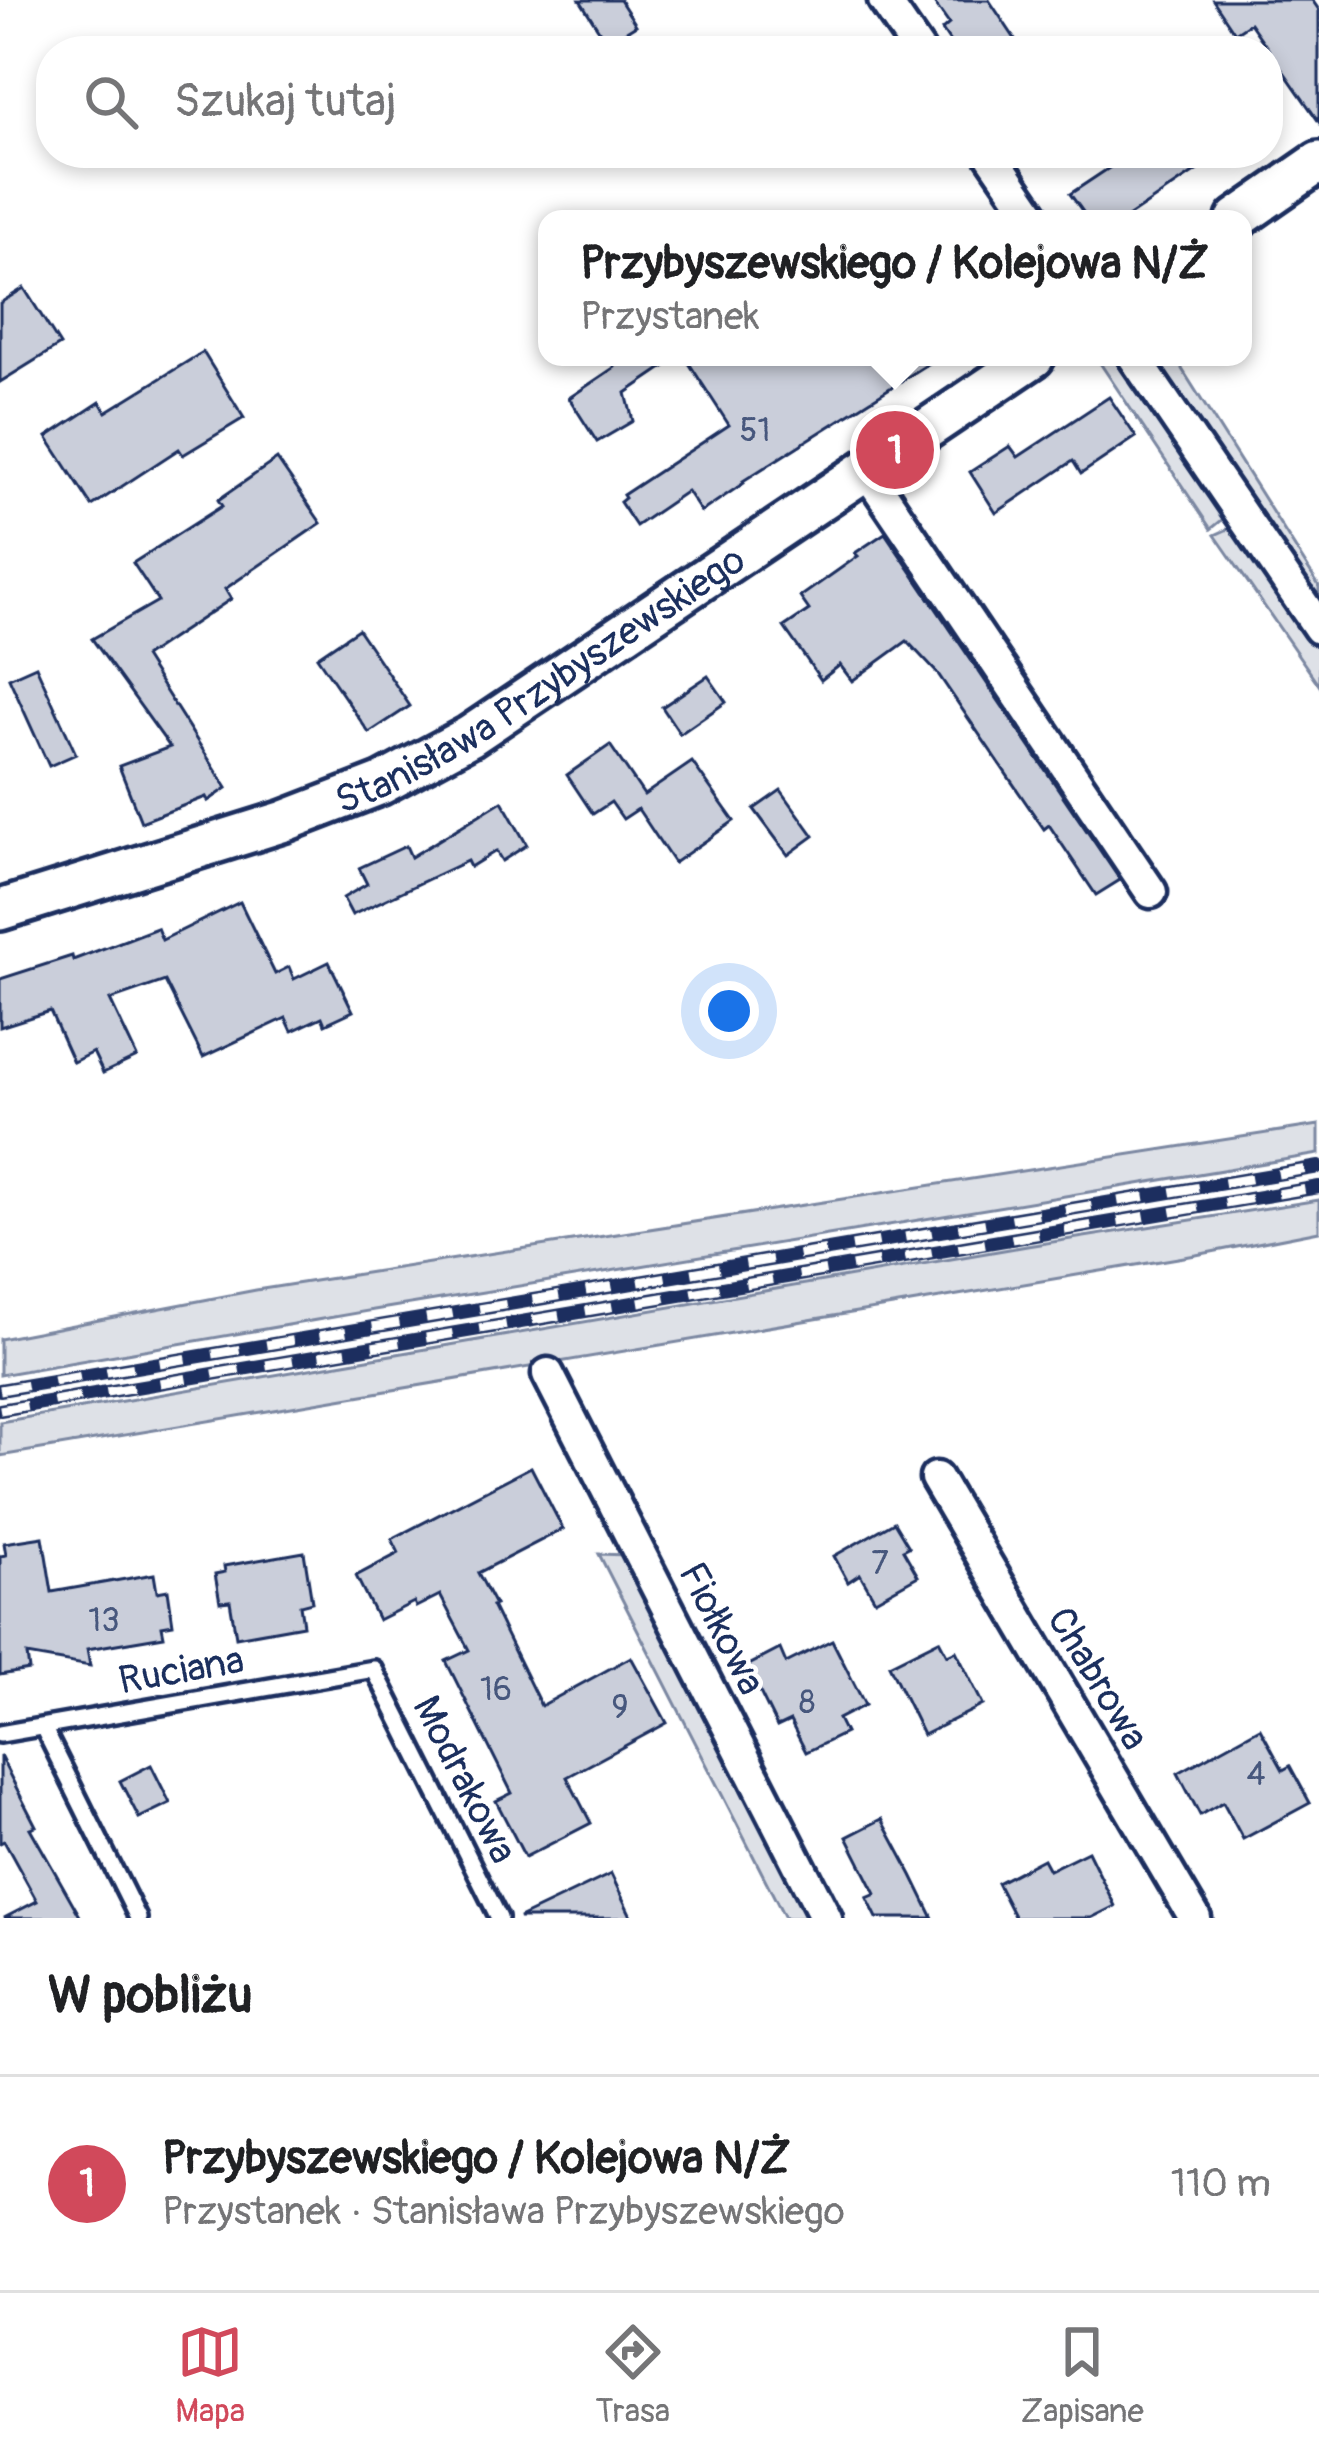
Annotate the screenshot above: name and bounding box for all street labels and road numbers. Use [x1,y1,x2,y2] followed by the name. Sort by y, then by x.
[328,535,755,825] street label: Stanisława Przybyszewskiego
[668,1554,776,1703] street label: Fiołkowa
[1036,1599,1159,1759] street label: Chabrowa
[115,1635,248,1706] street label: Ruciana
[402,1688,528,1872] street label: Modrakowa

